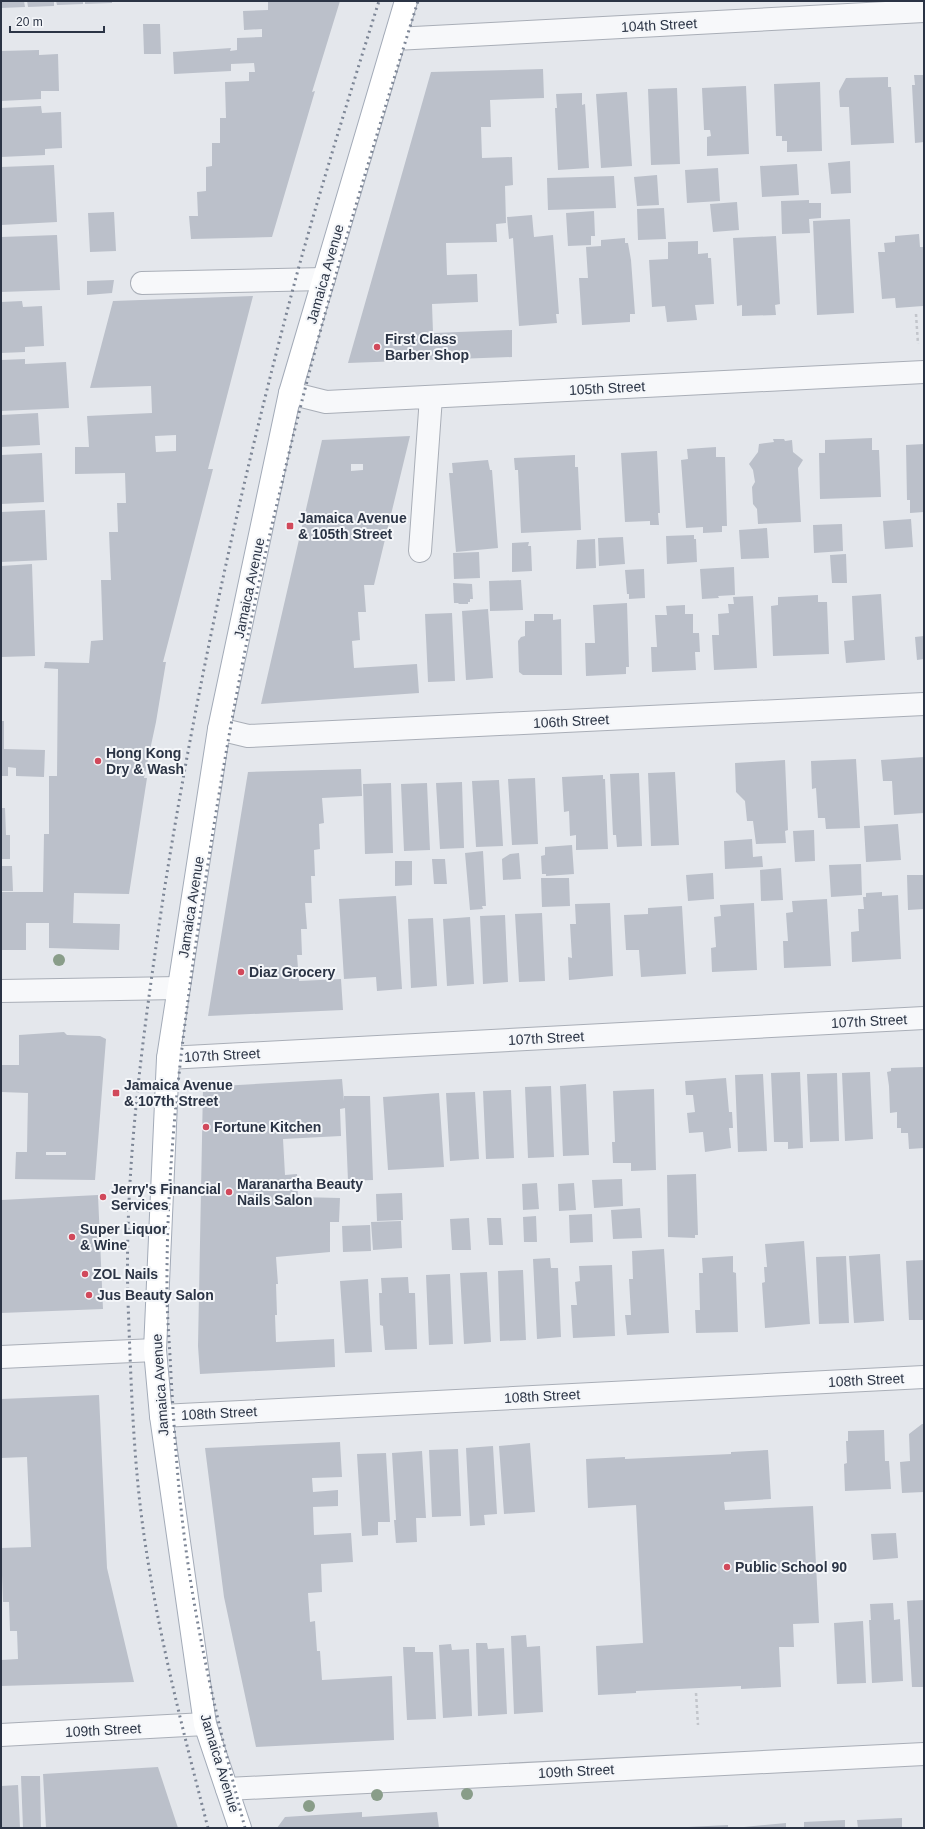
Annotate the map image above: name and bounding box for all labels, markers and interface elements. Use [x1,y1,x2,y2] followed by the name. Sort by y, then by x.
[10,8,104,34] scale bar
[16,15,43,29] text: 20 m
[620,15,698,35] street label: 104th Street
[303,222,347,325] street label: Jamaica Avenue
[385,331,469,363] place label: First Class Barber Shop
[372,342,382,352] marker: First Class Barber Shop
[568,378,646,398] street label: 105th Street
[298,510,407,542] place label: Jamaica Avenue & 105th Street
[285,521,295,531] marker: Jamaica Avenue & 105th Street
[231,536,268,640] street label: Jamaica Avenue
[532,711,610,731] street label: 106th Street
[106,745,184,777] place label: Hong Kong Dry & Wash
[93,756,103,766] marker: Hong Kong Dry & Wash
[175,855,207,959] street label: Jamaica Avenue
[249,964,336,980] place label: Diaz Grocery
[236,967,246,977] marker: Diaz Grocery
[830,1011,908,1031] street label: 107th Street
[507,1028,585,1048] street label: 107th Street
[183,1045,261,1065] street label: 107th Street
[124,1077,233,1109] place label: Jamaica Avenue & 107th Street
[111,1088,121,1098] marker: Jamaica Avenue & 107th Street
[214,1119,321,1135] place label: Fortune Kitchen
[201,1122,211,1132] marker: Fortune Kitchen
[237,1176,363,1208] place label: Maranartha Beauty Nails Salon
[111,1181,221,1213] place label: Jerry's Financial Services
[224,1187,234,1197] marker: Maranartha Beauty Nails Salon
[98,1192,108,1202] marker: Jerry's Financial Services
[80,1221,168,1253] place label: Super Liquor & Wine
[67,1232,77,1242] marker: Super Liquor & Wine
[93,1266,158,1282] place label: ZOL Nails
[80,1269,90,1279] marker: ZOL Nails
[97,1287,214,1303] place label: Jus Beauty Salon
[84,1290,94,1300] marker: Jus Beauty Salon
[148,1333,172,1437] street label: Jamaica Avenue
[827,1370,905,1390] street label: 108th Street
[503,1386,581,1406] street label: 108th Street
[180,1403,258,1423] street label: 108th Street
[735,1559,847,1575] place label: Public School 90
[722,1562,732,1572] marker: Public School 90
[197,1712,243,1815] street label: Jamaica Avenue
[64,1720,142,1740] street label: 109th Street
[537,1761,615,1781] street label: 109th Street

